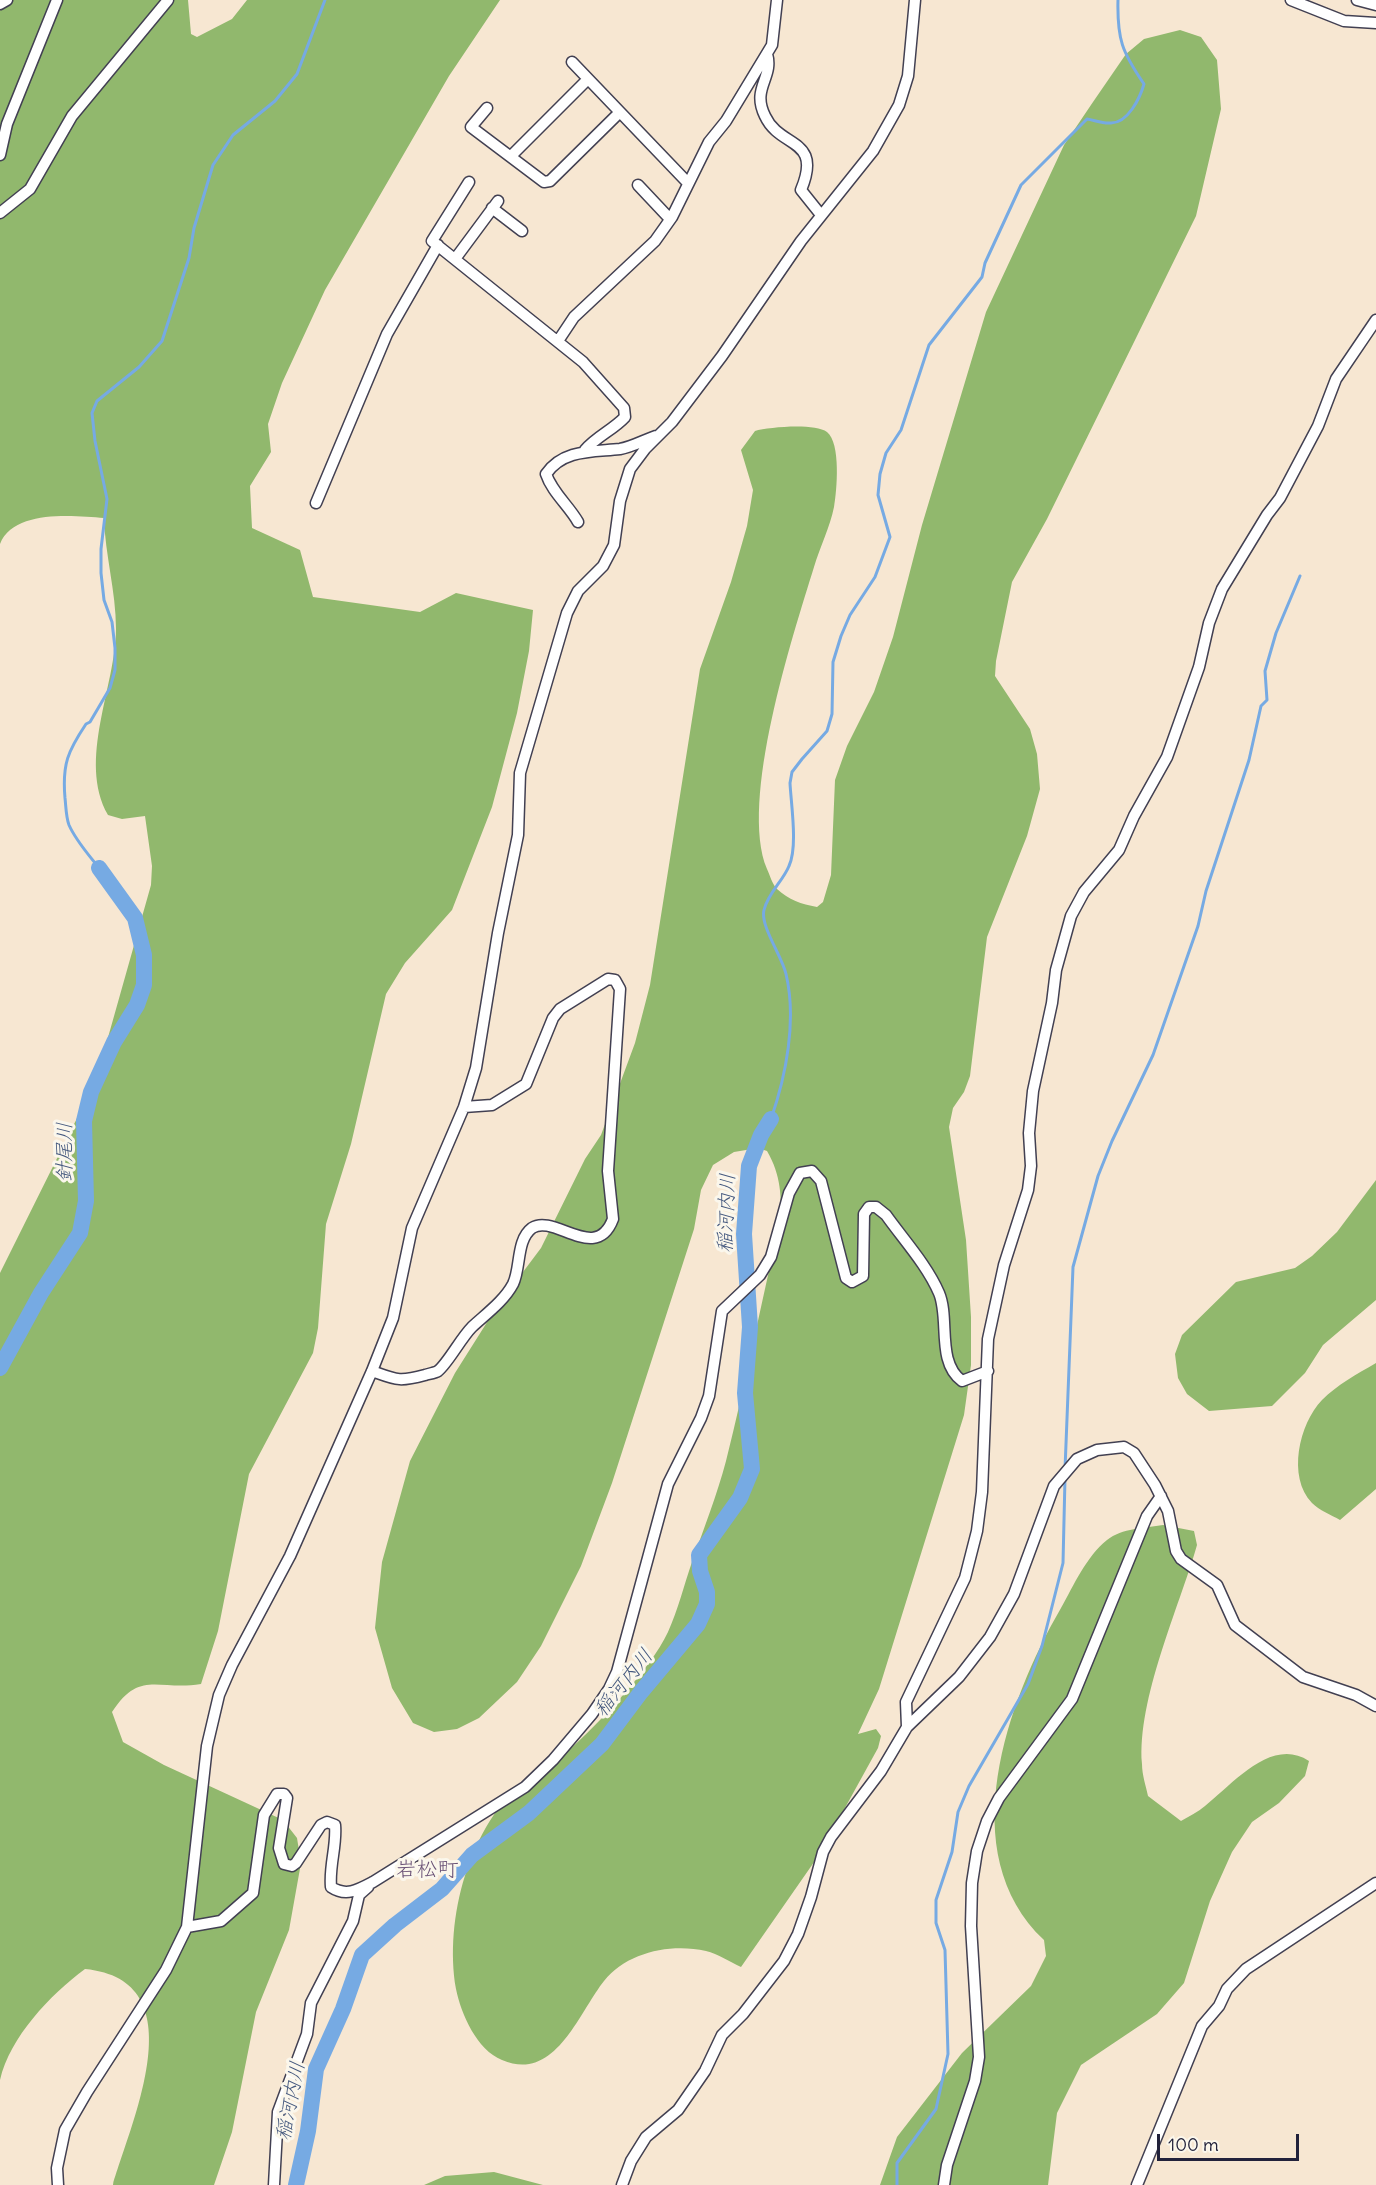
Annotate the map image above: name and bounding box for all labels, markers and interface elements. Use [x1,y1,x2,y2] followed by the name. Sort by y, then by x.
[53,1122,77,1182] water label: 針尾川
[714,1173,740,1253] water label: 稲河内川
[590,1644,658,1722] water label: 稲河内川
[396,1857,458,1883] district label: 岩松町
[272,2059,310,2143] water label: 稲河内川
[1160,2122,1302,2160] scale bar
[1168,2133,1219,2156] text: 100 m

